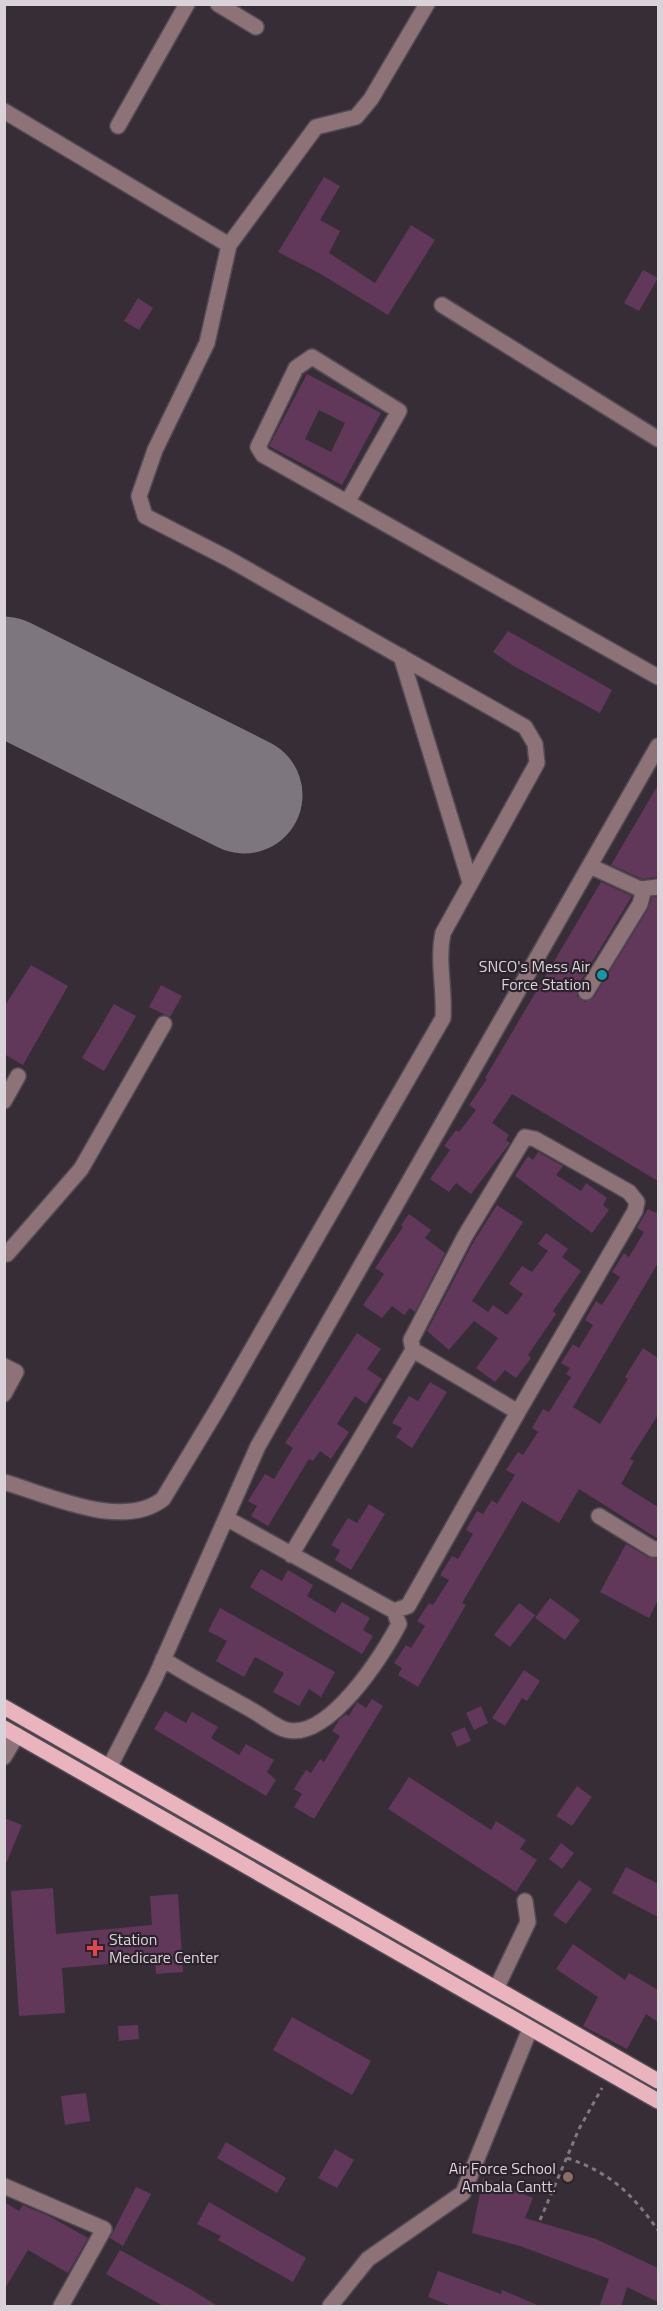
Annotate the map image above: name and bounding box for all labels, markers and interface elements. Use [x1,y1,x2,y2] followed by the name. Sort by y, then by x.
[479,954,590,996] place label: SNCO's Mess Air Force Station
[595,968,609,982] marker: SNCO's Mess Air Force Station
[109,1927,219,1969] place label: Station Medicare Center
[86,1939,104,1957] marker: Station Medicare Center
[449,2156,556,2198] place label: Air Force School Ambala Cantt.
[561,2170,575,2184] marker: Air Force School Ambala Cantt.

